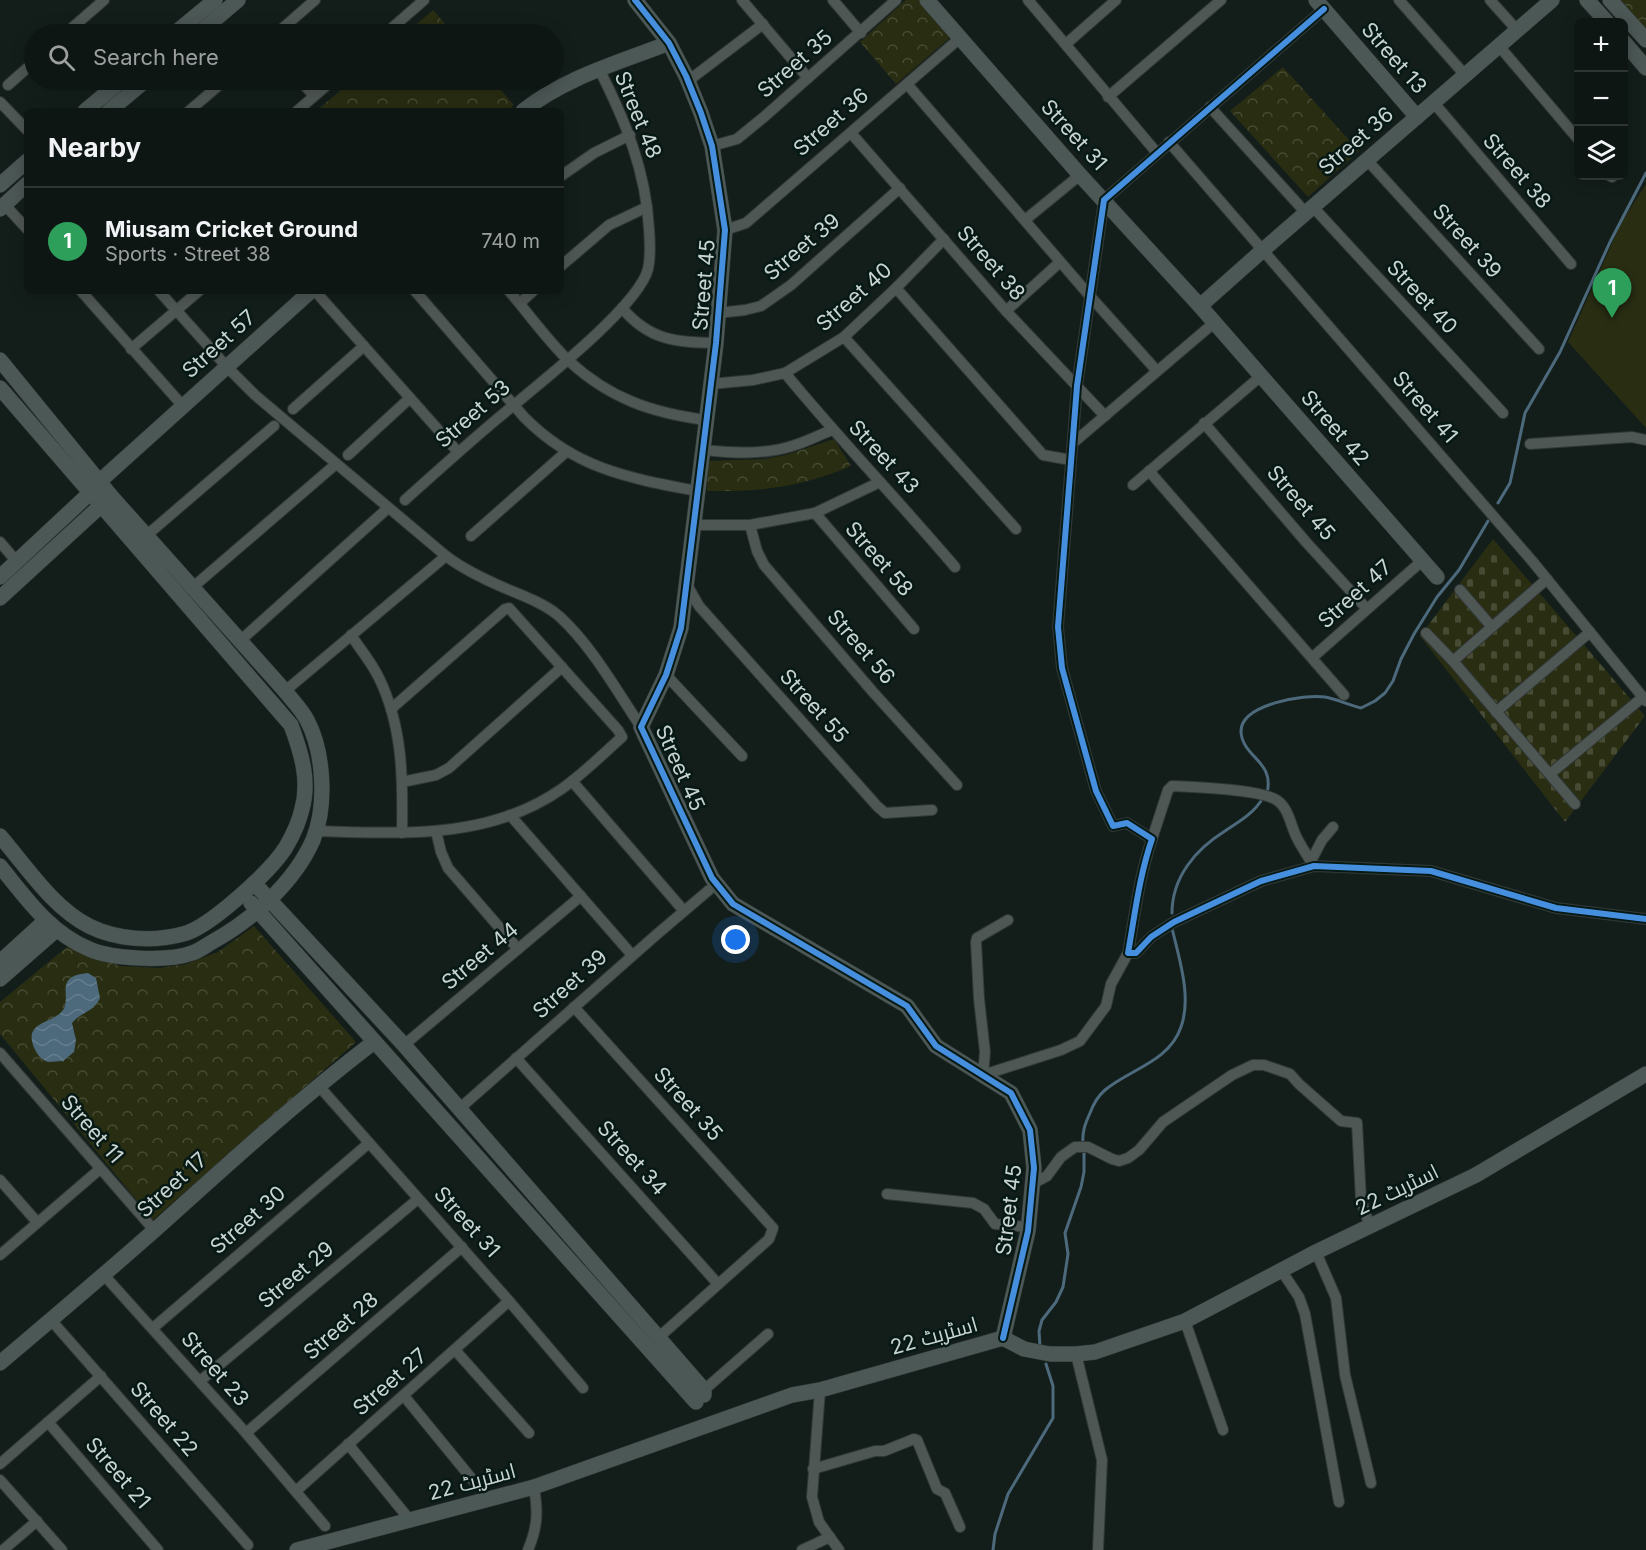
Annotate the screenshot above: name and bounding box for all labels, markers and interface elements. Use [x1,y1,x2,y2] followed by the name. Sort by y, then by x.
[1357,17,1432,99] street label: Street 13
[1574,18,1628,180] map controls
[1574,18,1628,72] button: +
[24,24,564,90] search box
[752,24,837,103] street label: Street 35
[45,41,78,74] icon: search
[93,44,219,70] text: Search here
[610,68,667,162] street label: Street 48
[1574,72,1628,126] button: −
[788,82,873,161] street label: Street 36
[1036,94,1113,175] street label: Street 31
[1313,101,1398,180] street label: Street 36
[1574,126,1628,180] button: layers
[1478,128,1557,213] street label: Street 38
[48,132,141,163] text: Nearby
[1428,198,1507,283] street label: Street 39
[759,208,845,285] street label: Street 39
[105,216,358,242] text: Miusam Cricket Ground
[952,220,1031,305] street label: Street 38
[63,229,72,253] text: 1
[481,229,540,253] text: 740 m
[687,238,720,332] street label: Street 45
[105,242,271,266] text: Sports · Street 38
[1382,254,1463,339] street label: Street 40
[811,257,897,336] street label: Street 40
[1592,268,1632,318] pin: 1
[177,304,260,383] street label: Street 57
[1387,366,1463,448] street label: Street 41
[430,374,515,453] street label: Street 53
[1296,385,1375,470] street label: Street 42
[844,415,925,499] street label: Street 43
[1262,460,1341,545] street label: Street 45
[840,516,919,601] street label: Street 58
[1313,554,1397,633] street label: Street 47
[822,604,901,689] street label: Street 56
[775,664,854,748] street label: Street 55
[650,721,710,815] street label: Street 45
[436,916,523,995] street label: Street 44
[721,925,750,954] your location
[527,944,612,1023] street label: Street 39
[649,1062,728,1146] street label: Street 35
[56,1089,129,1168] street label: Street 11
[592,1115,672,1200] street label: Street 34
[131,1147,212,1223] street label: Street 17
[1351,1159,1443,1220] street label: اسٹریٹ 22
[991,1163,1026,1257] street label: Street 45
[205,1180,290,1259] street label: Street 30
[429,1181,506,1262] street label: Street 31
[253,1236,339,1313] street label: Street 29
[298,1286,383,1365] street label: Street 28
[887,1311,980,1360] street label: اسٹریٹ 22
[176,1326,255,1411] street label: Street 23
[348,1343,432,1421] street label: Street 27
[125,1376,204,1461] street label: Street 22
[81,1432,156,1514] street label: Street 21
[425,1458,518,1505] street label: اسٹریٹ 22

